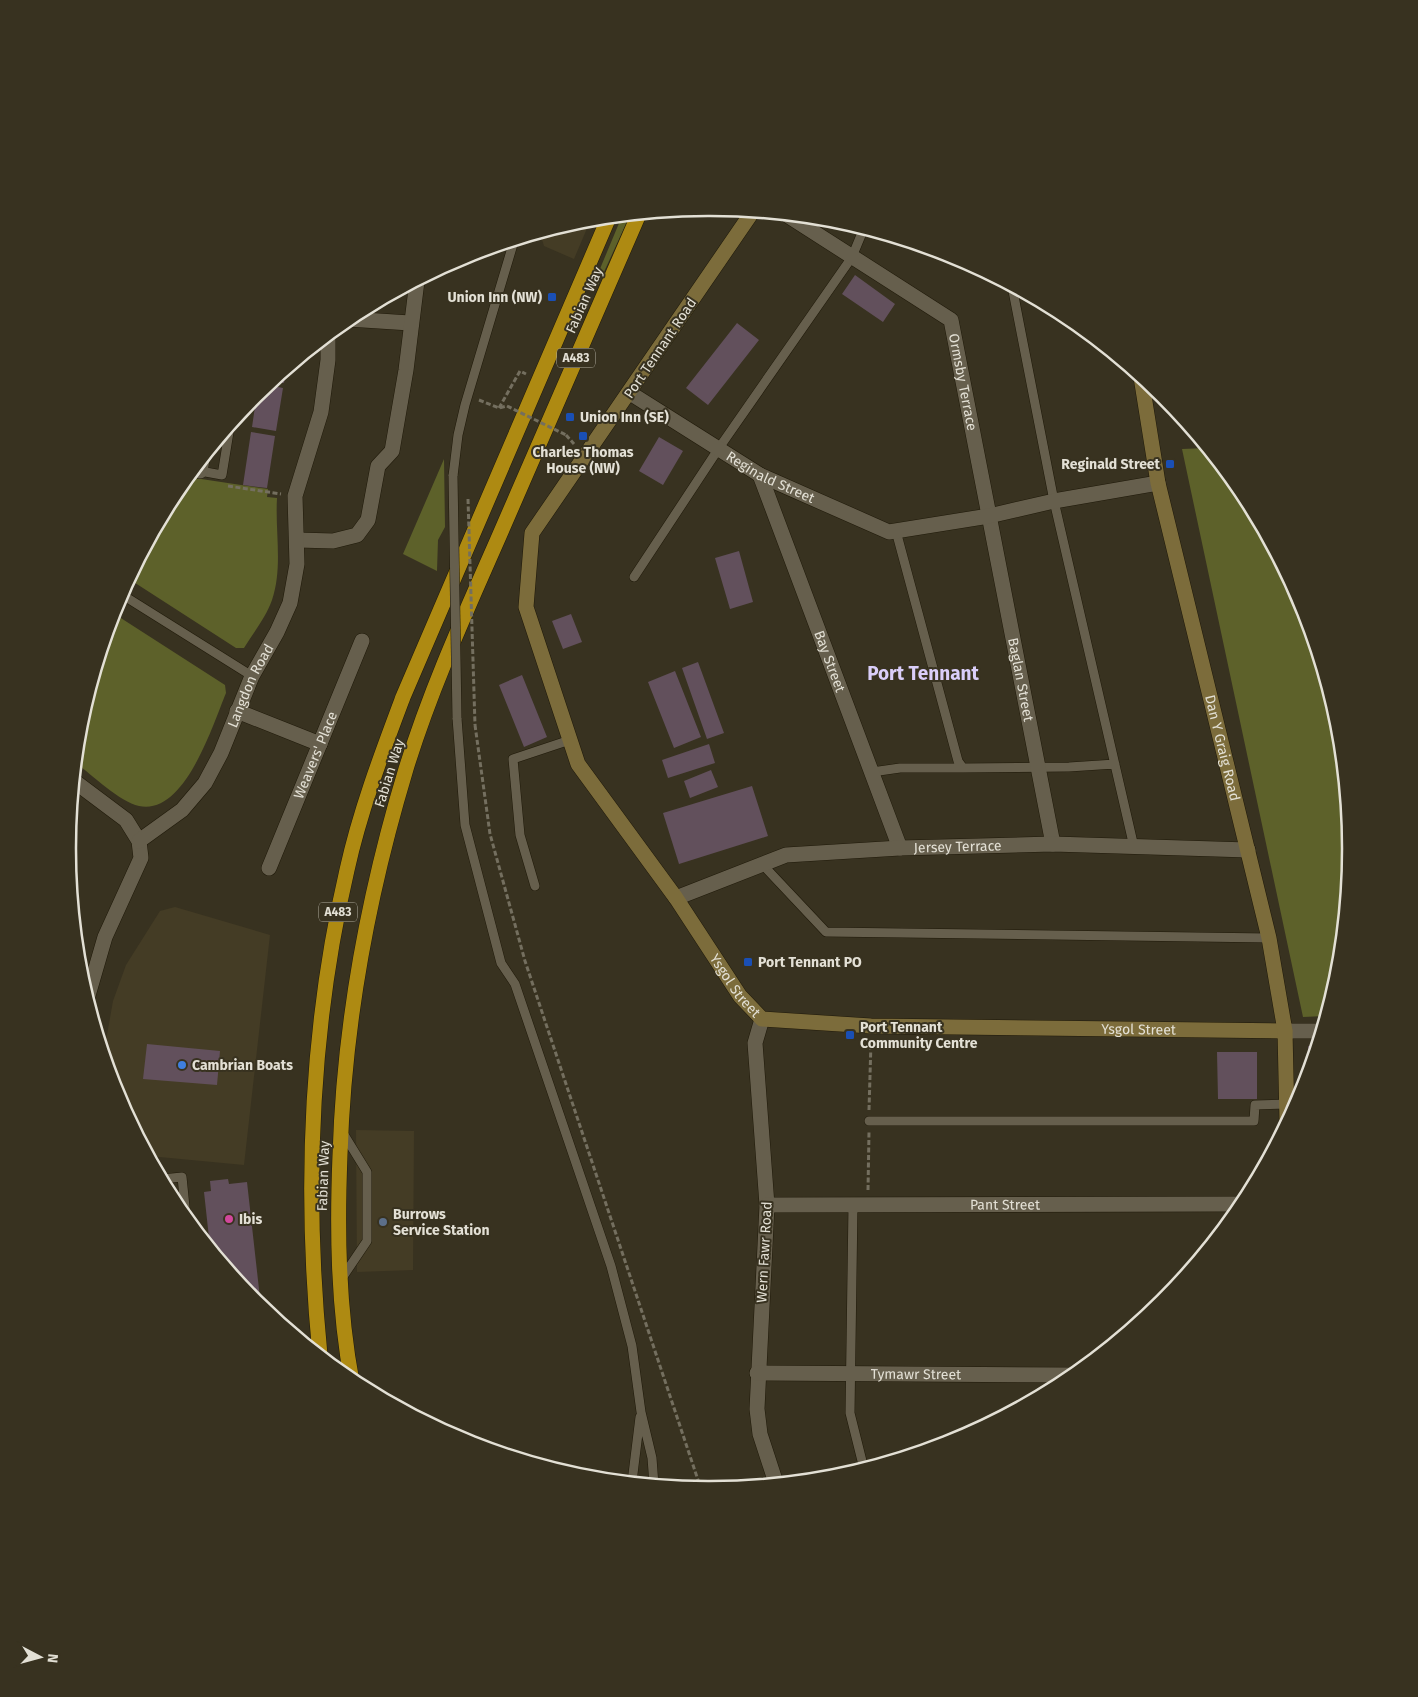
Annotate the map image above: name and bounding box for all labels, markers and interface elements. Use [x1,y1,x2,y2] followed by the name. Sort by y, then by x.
[562,264,607,336] street label: Fabian Way
[447,289,542,306] place label: Union Inn (NW)
[546,291,558,303] marker: Union Inn (NW)
[621,295,700,402] street label: Port Tennant Road
[945,332,980,432] street label: Ormsby Terrace
[557,348,595,368] road number: A483
[580,409,669,426] place label: Union Inn (SE)
[564,411,576,423] marker: Union Inn (SE)
[577,430,589,442] marker: Charles Thomas House (NW)
[532,444,634,477] place label: Charles Thomas House (NW)
[723,448,818,507] street label: Reginald Street
[1061,456,1161,473] place label: Reginald Street
[1164,458,1176,470] marker: Reginald Street
[810,628,849,696] street label: Bay Street
[1004,636,1037,724] street label: Baglan Street
[224,641,278,730] street label: Langdon Road
[867,662,980,685] district label: Port Tennant
[1201,693,1243,803] street label: Dan Y Graig Road
[290,709,341,801] street label: Weavers' Place
[371,737,408,810] street label: Fabian Way
[913,837,1002,857] street label: Jersey Terrace
[319,902,357,922] road number: A483
[706,951,764,1022] street label: Ysgol Street
[758,954,862,971] place label: Port Tennant PO
[742,956,754,968] marker: Port Tennant PO
[860,1019,978,1052] place label: Port Tennant Community Centre
[1101,1021,1177,1039] street label: Ysgol Street
[844,1029,856,1041] marker: Port Tennant Community Centre
[192,1057,293,1074] place label: Cambrian Boats
[176,1059,188,1071] marker: Cambrian Boats
[314,1140,333,1212] street label: Fabian Way
[970,1196,1041,1214] street label: Pant Street
[753,1201,776,1303] street label: Wern Fawr Road
[393,1206,489,1239] place label: Burrows Service Station
[239,1211,262,1228] place label: Ibis
[223,1213,235,1225] marker: Ibis
[377,1216,389,1228] marker: Burrows Service Station
[871,1366,962,1383] street label: Tymawr Street
[15,1632,65,1682] north arrow
[43,1653,61,1664] text: N

